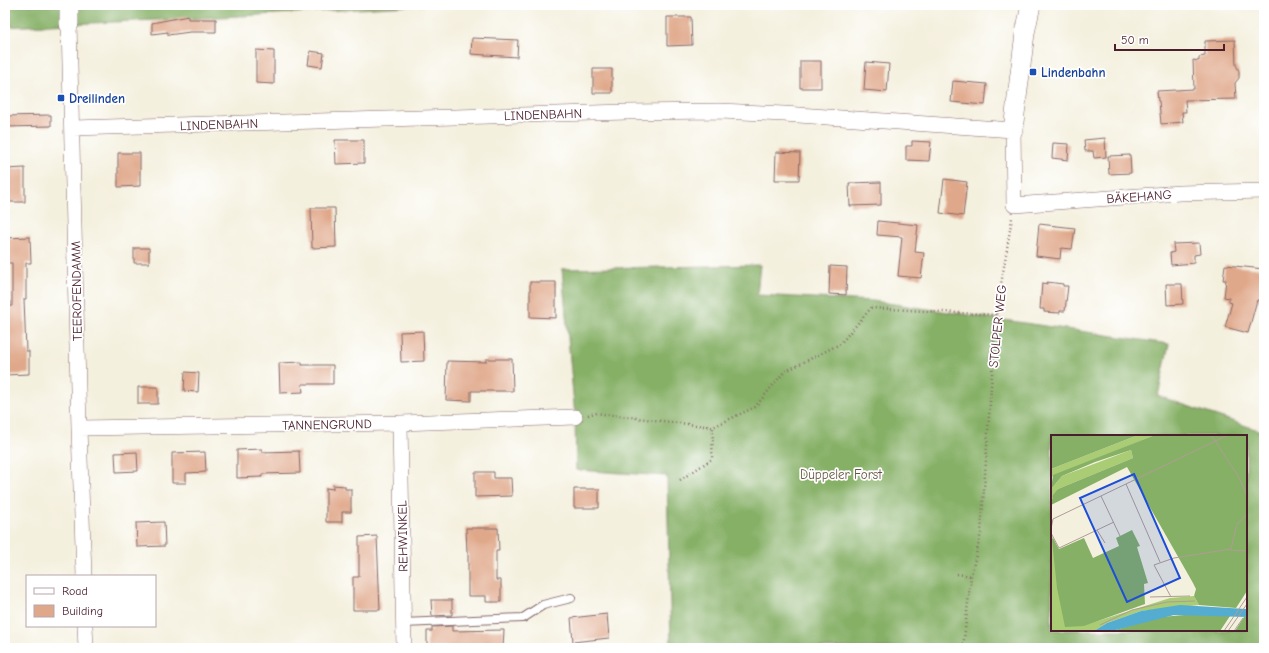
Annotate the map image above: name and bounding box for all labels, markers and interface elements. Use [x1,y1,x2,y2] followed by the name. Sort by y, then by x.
[1115,26,1224,52] scale bar
[1121,33,1149,47] text: 50 m
[1041,65,1105,80] place label: Lindenbahn
[1028,67,1038,77] marker: Lindenbahn
[69,91,125,106] place label: Dreilinden
[56,93,66,103] marker: Dreilinden
[504,106,582,123] street label: LINDENBAHN
[180,116,258,133] street label: LINDENBAHN
[1106,186,1172,206] street label: BÄKEHANG
[68,241,85,341] street label: TEEROFENDAMM
[986,284,1009,368] street label: STOLPER WEG
[282,416,372,433] street label: TANNENGRUND
[1051,435,1247,631] inset map
[800,467,883,482] park label: Düppeler Forst
[394,500,411,572] street label: REHWINKEL
[26,575,156,627] legend
[62,584,88,598] text: Road
[62,604,103,618] text: Building

